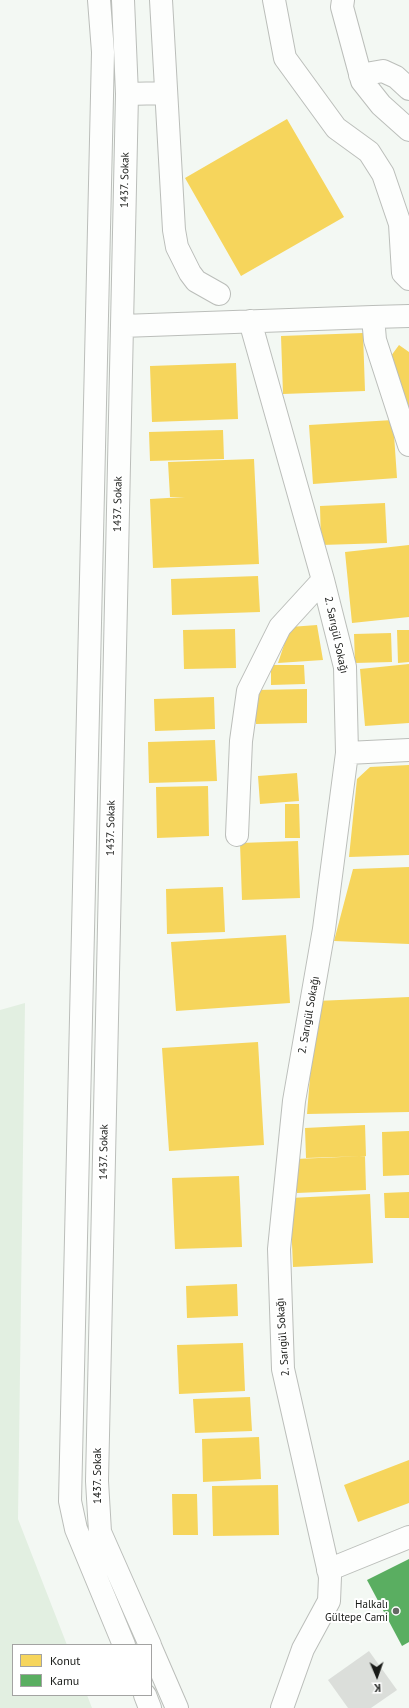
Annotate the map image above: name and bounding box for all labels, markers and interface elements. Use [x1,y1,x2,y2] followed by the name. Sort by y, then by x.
[118,152,132,208] street label: 1437. Sokak
[111,476,125,532] street label: 1437. Sokak
[321,595,351,675] street label: 2. Sarıgül Sokağı
[104,800,118,856] street label: 1437. Sokak
[296,975,322,1055] street label: 2. Sarıgül Sokağı
[97,1124,111,1180] street label: 1437. Sokak
[274,1297,292,1377] street label: 2. Sarıgül Sokağı
[91,1448,105,1504] street label: 1437. Sokak
[325,1598,388,1624] place label: Halkalı Gültepe Cami
[391,1606,401,1616] marker: Halkalı Gültepe Cami
[12,1644,152,1696] legend
[50,1653,80,1668] text: Konut
[357,1656,397,1696] north arrow
[50,1673,79,1688] text: Kamu
[374,1681,381,1695] text: K

